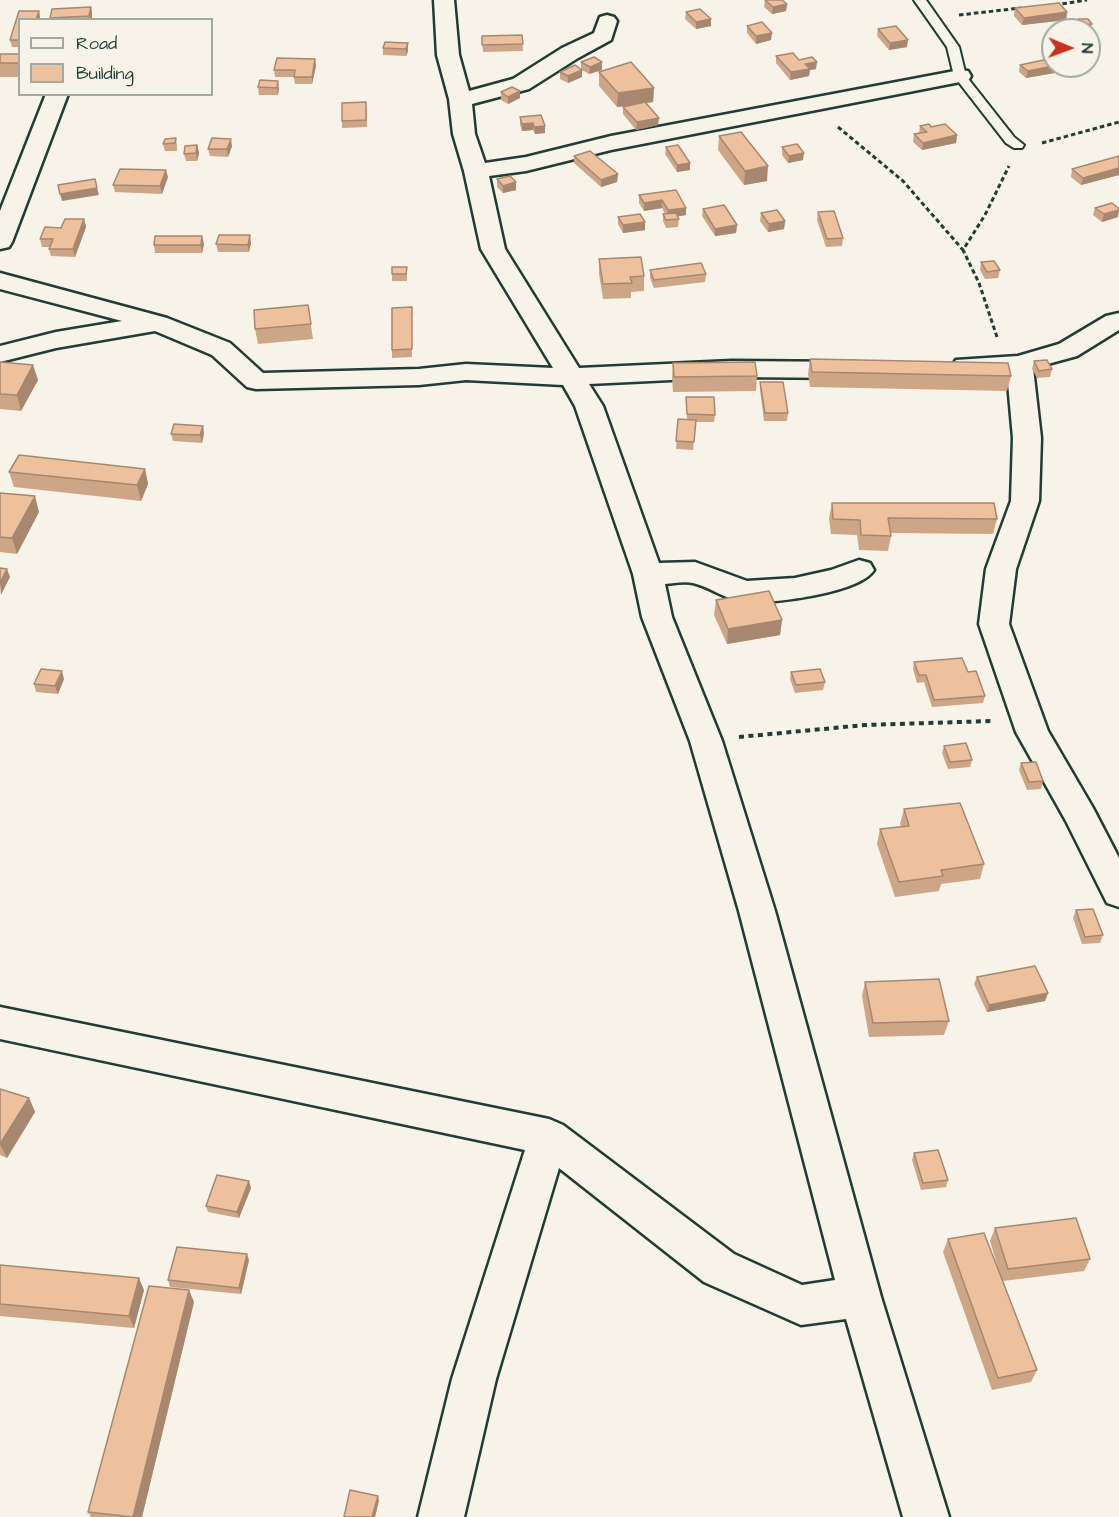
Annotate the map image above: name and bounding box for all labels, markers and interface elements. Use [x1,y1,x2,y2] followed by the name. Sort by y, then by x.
[18,18,213,96] legend
[1041,18,1101,78] north arrow
[76,31,117,56] text: Road
[1076,43,1098,53] text: N
[76,61,134,86] text: Building

